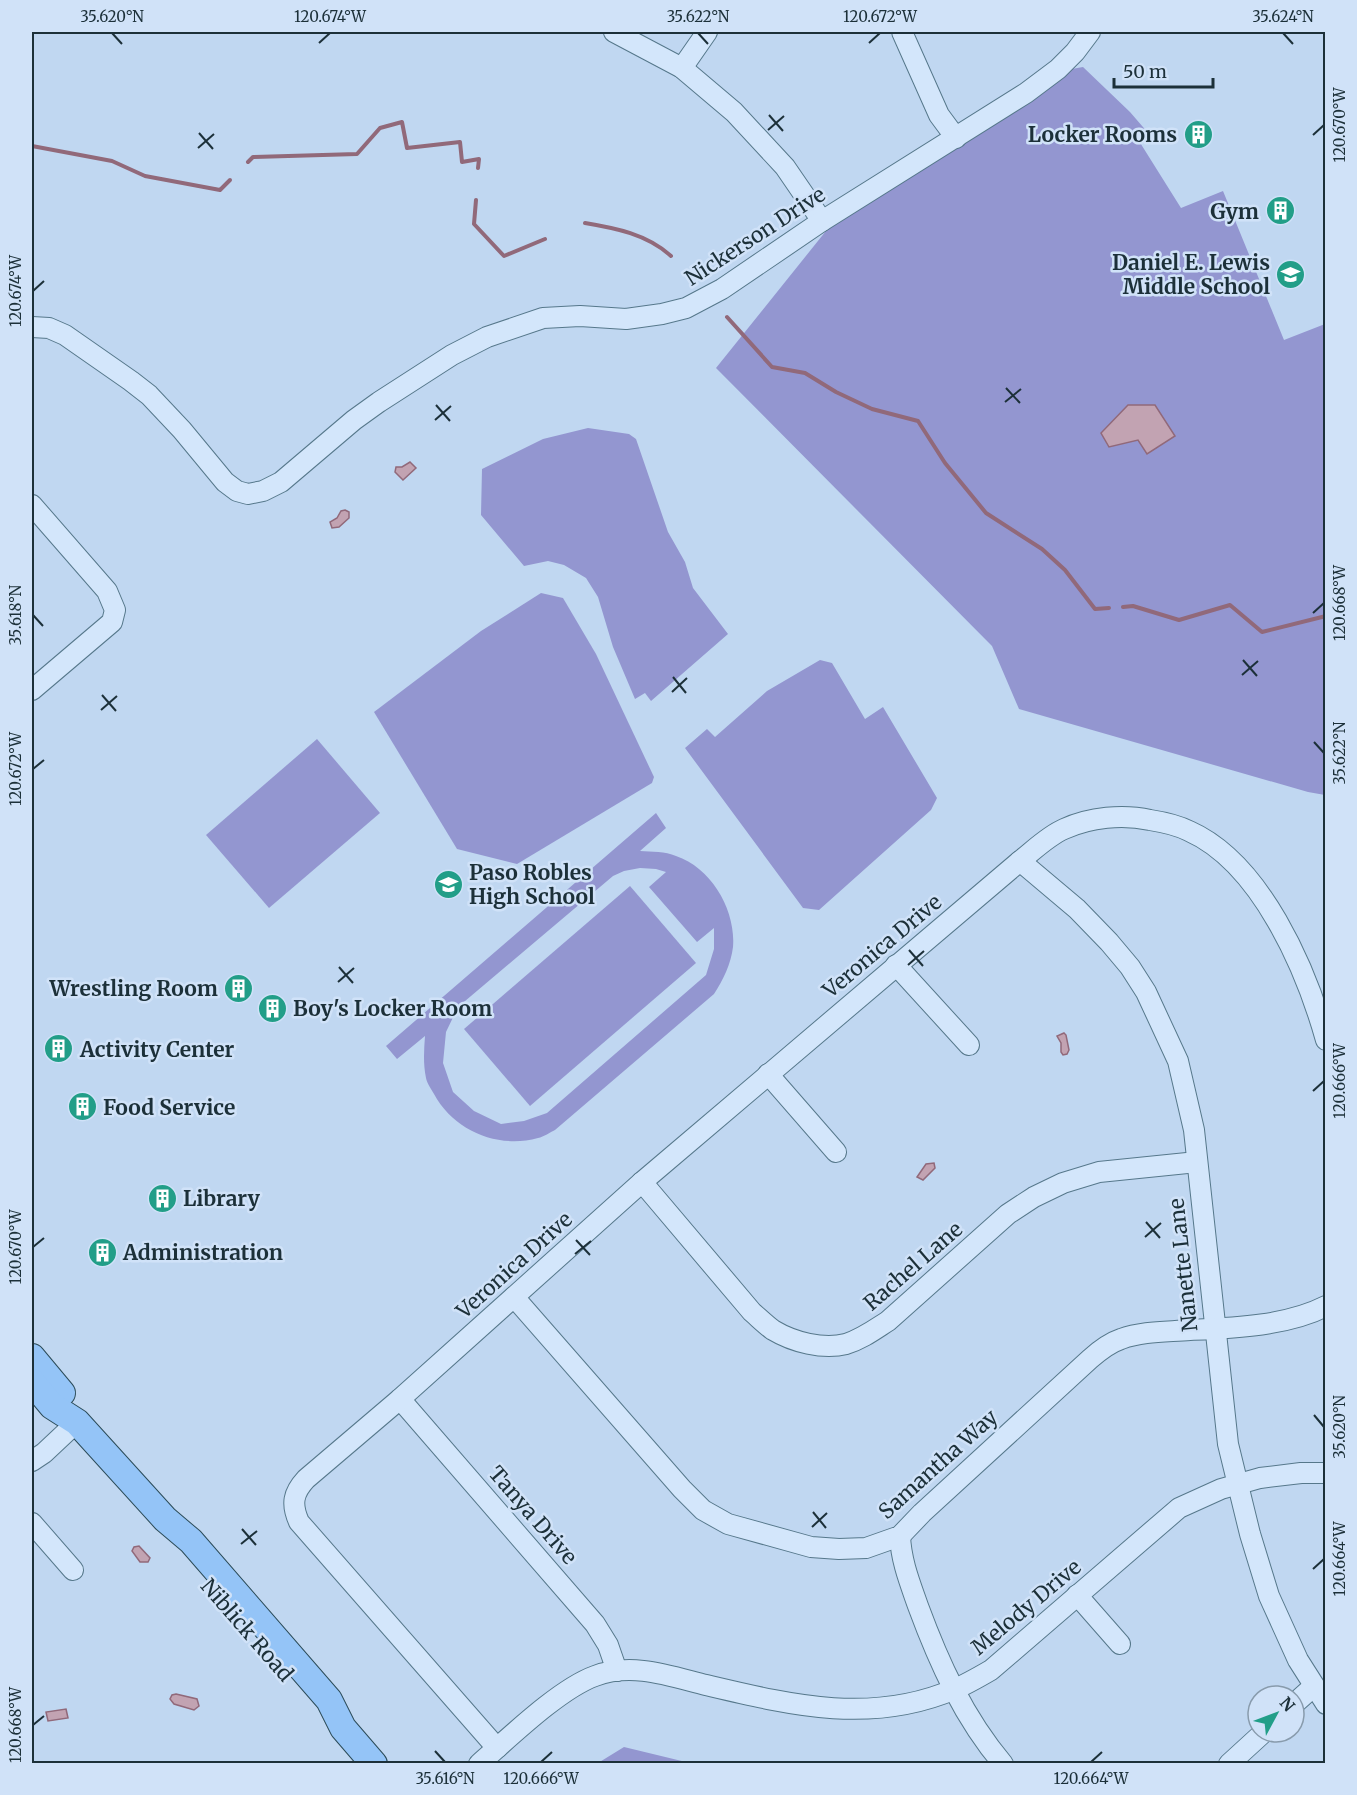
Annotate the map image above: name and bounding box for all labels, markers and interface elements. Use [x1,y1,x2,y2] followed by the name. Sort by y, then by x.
[80,7,144,26] text: 35.620°N
[294,7,367,26] text: 120.674°W
[667,7,730,26] text: 35.622°N
[843,7,918,26] text: 120.672°W
[1252,7,1314,26] text: 35.624°N
[1114,51,1213,89] scale bar
[1123,60,1167,83] text: 50 m
[1330,87,1349,162] text: 120.670°W
[1182,118,1214,150] building icon: Locker Rooms
[1028,121,1177,148] place label: Locker Rooms
[680,181,830,291] street label: Nickerson Drive
[1264,195,1296,227] building icon: Gym
[1210,198,1259,225] place label: Gym
[1112,249,1270,300] place label: Daniel E. Lewis Middle School
[6,254,25,327] text: 120.674°W
[1275,258,1307,290] school or university icon: Daniel E. Lewis Middle School
[1330,564,1349,641] text: 120.668°W
[6,584,25,645] text: 35.618°N
[1330,721,1349,784] text: 35.622°N
[6,731,25,806] text: 120.672°W
[469,859,595,910] place label: Paso Robles High School
[432,868,464,900] school or university icon: Paso Robles High School
[816,888,947,1004] street label: Veronica Drive
[223,972,255,1004] building icon: Wrestling Room
[48,975,218,1002] place label: Wrestling Room
[256,992,288,1024] building icon: Boy's Locker Room
[293,995,492,1022] place label: Boy's Locker Room
[43,1033,75,1065] building icon: Activity Center
[79,1036,234,1063] place label: Activity Center
[1330,1042,1349,1119] text: 120.666°W
[66,1091,98,1123] building icon: Food Service
[103,1094,235,1121] place label: Food Service
[146,1182,178,1214] building icon: Library
[183,1185,261,1212] place label: Library
[1163,1197,1203,1333] street label: Nanette Lane
[450,1206,578,1325] street label: Veronica Drive
[6,1209,25,1284] text: 120.670°W
[858,1216,968,1316] street label: Rachel Lane
[86,1236,118,1268] building icon: Administration
[122,1239,283,1266] place label: Administration
[1330,1395,1349,1459] text: 35.620°N
[873,1403,1004,1525] street label: Samantha Way
[483,1460,583,1570] street label: Tanya Drive
[1330,1521,1349,1596] text: 120.664°W
[966,1553,1086,1661] street label: Melody Drive
[195,1573,299,1687] street label: Niblick Road
[1246,1684,1306,1744] north arrow
[6,1686,25,1763] text: 120.668°W
[1276,1693,1299,1716] text: N
[415,1769,475,1788] text: 35.616°N
[503,1769,580,1788] text: 120.666°W
[1054,1769,1129,1788] text: 120.664°W

